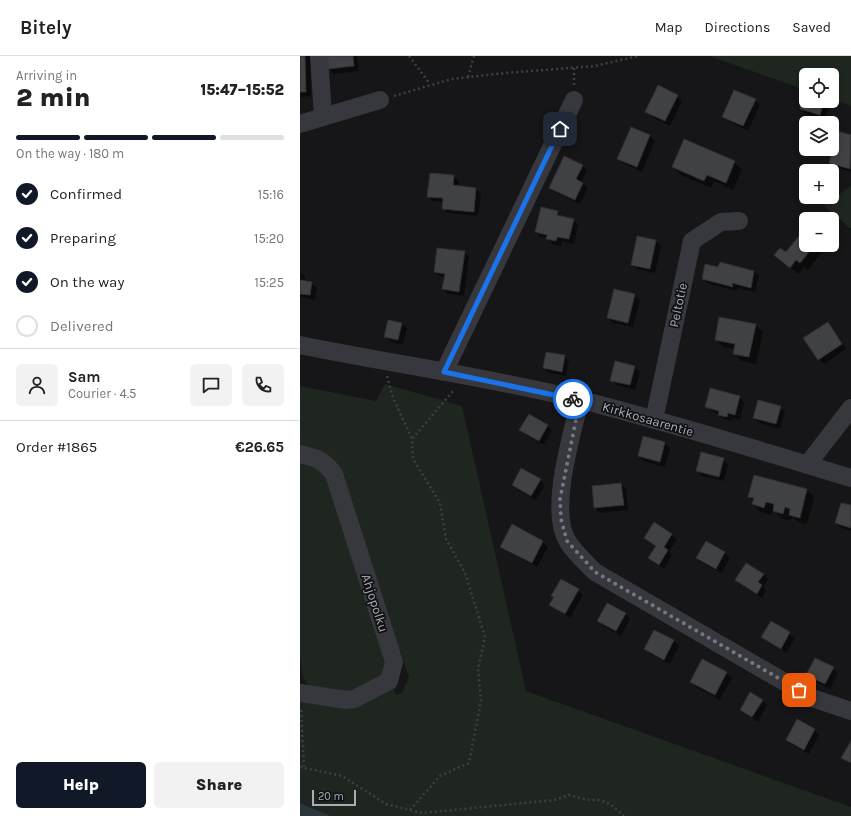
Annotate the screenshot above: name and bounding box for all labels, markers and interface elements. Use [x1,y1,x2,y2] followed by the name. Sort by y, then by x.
[20,17,71,39] text: Bitely
[655,19,683,36] text: Map
[705,19,770,36] text: Directions
[792,19,831,36] text: Saved
[16,68,77,83] text: Arriving in
[799,68,839,252] map controls
[799,68,839,108] button: locate
[201,81,284,99] text: 15:47–15:52
[16,82,91,113] text: 2 min
[543,112,577,146] pin
[799,116,839,156] button: layers
[549,118,571,140] icon: home
[16,146,124,161] text: On the way · 180 m
[799,164,839,204] button: +
[16,183,38,205] icon: check
[50,185,122,203] text: Confirmed
[258,187,284,202] text: 15:16
[799,212,839,252] button: −
[16,227,38,249] icon: check
[50,229,116,247] text: Preparing
[254,231,284,246] text: 15:20
[16,271,38,293] icon: check
[50,273,124,291] text: On the way
[254,275,284,290] text: 15:25
[666,281,690,329] street label: Peltotie
[50,317,114,335] text: Delivered
[16,364,58,406] button: person
[190,364,232,406] button: chat
[242,364,284,406] button: phone
[68,368,101,386] text: Sam
[553,379,593,419] courier
[68,386,136,401] text: Courier · 4.5
[562,388,584,410] icon: bike
[601,399,696,439] street label: Kirkkosaarentie
[16,438,97,456] text: Order #1865
[235,438,284,456] text: €26.65
[359,572,391,634] street label: Ahjopolku
[782,673,816,707] pin
[788,679,810,701] icon: bag
[16,762,146,808] button: Help
[154,762,284,808] button: Share
[312,788,356,807] scale bar
[318,790,344,803] text: 20 m

